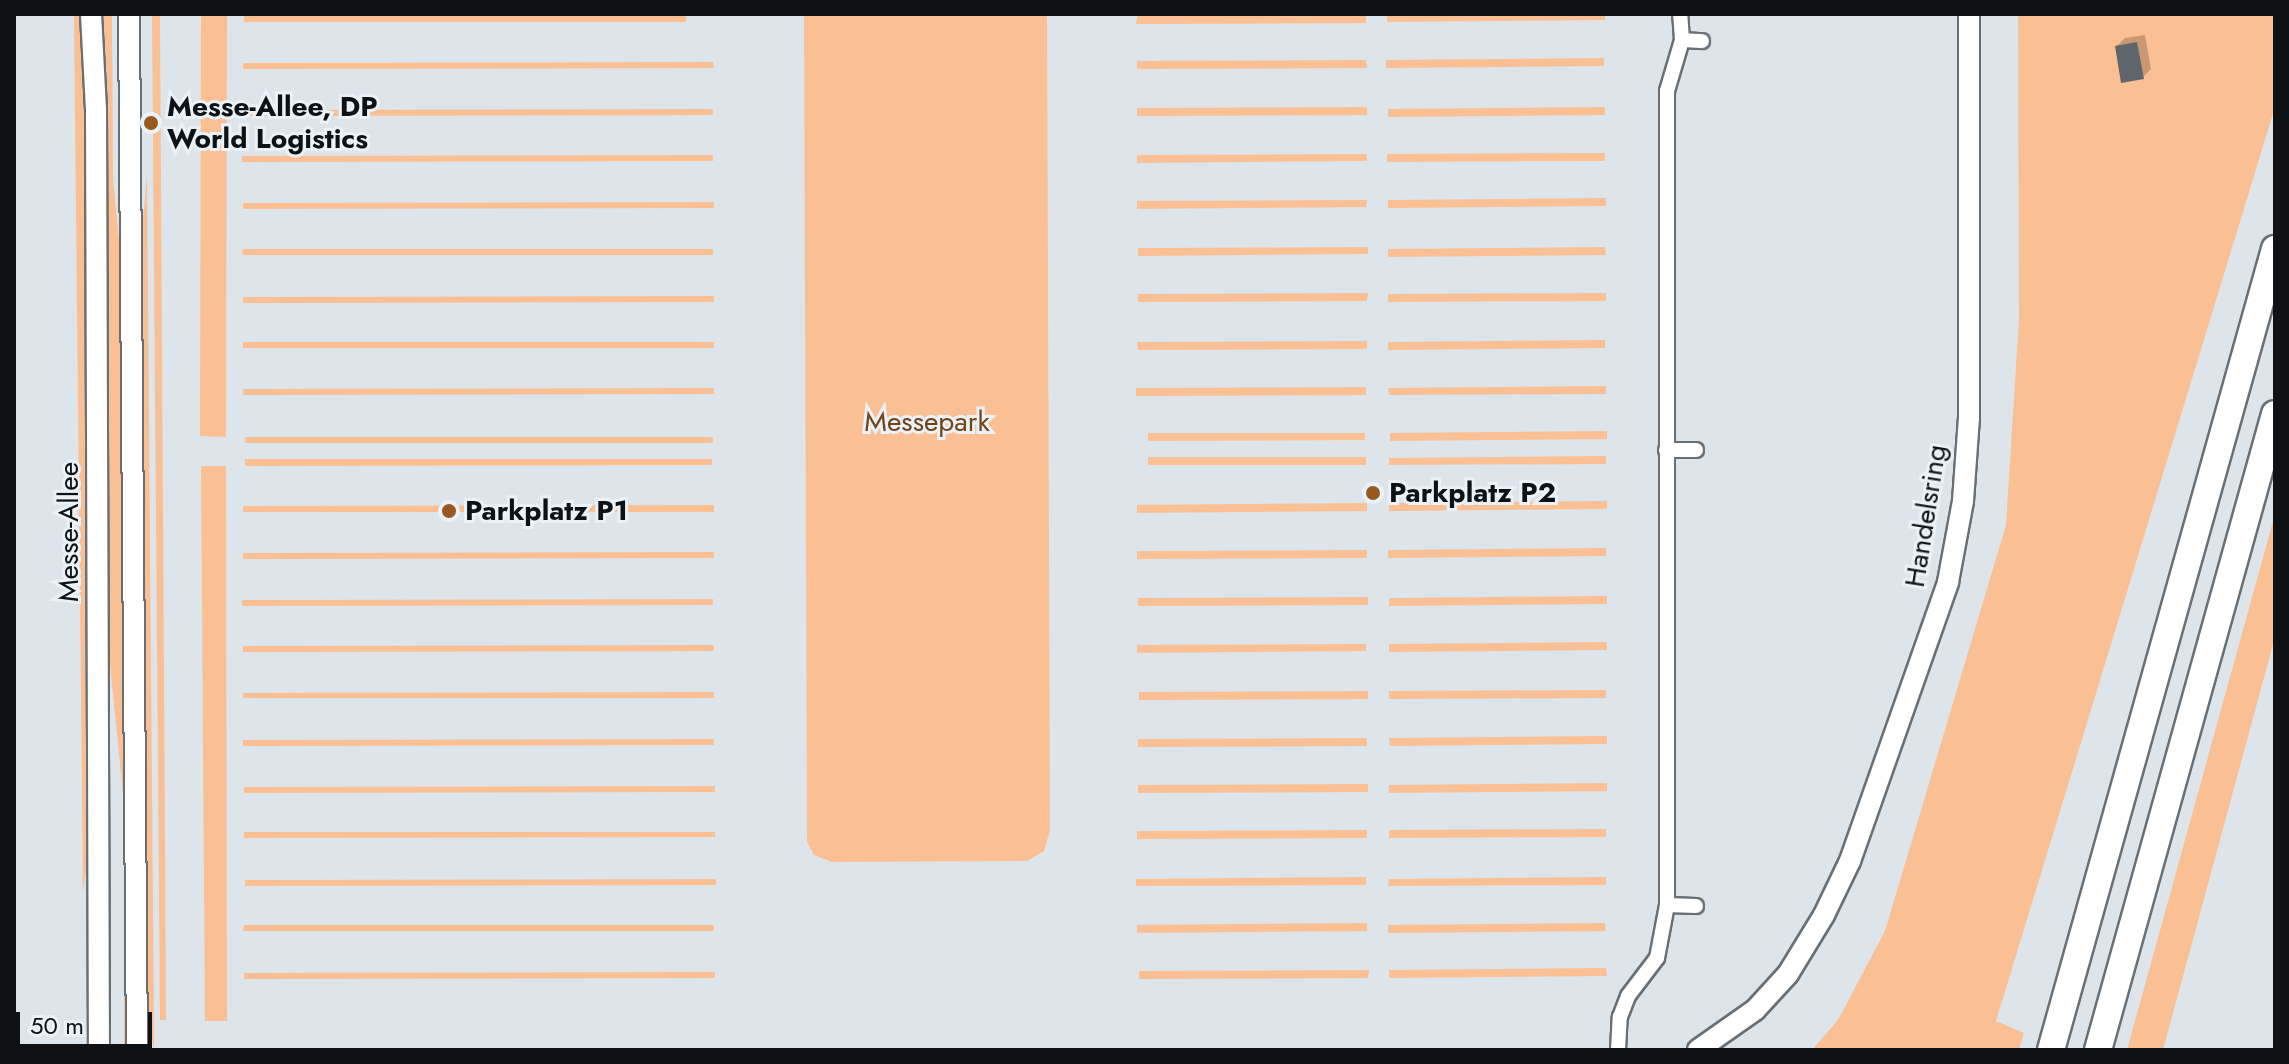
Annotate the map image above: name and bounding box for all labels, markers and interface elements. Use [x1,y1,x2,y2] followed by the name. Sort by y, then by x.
[167,90,378,156] place label: Messe-Allee, DP World Logistics
[142,114,160,132] marker: Messe-Allee, DP World Logistics
[864,405,990,439] park label: Messepark
[1898,442,1954,590] street label: Handelsring
[52,462,86,602] street label: Messe-Allee
[1389,476,1556,510] place label: Parkplatz P2
[1364,484,1382,502] marker: Parkplatz P2
[465,494,628,528] place label: Parkplatz P1
[440,502,458,520] marker: Parkplatz P1
[20,996,156,1046] scale bar
[30,1008,84,1043] text: 50 m

